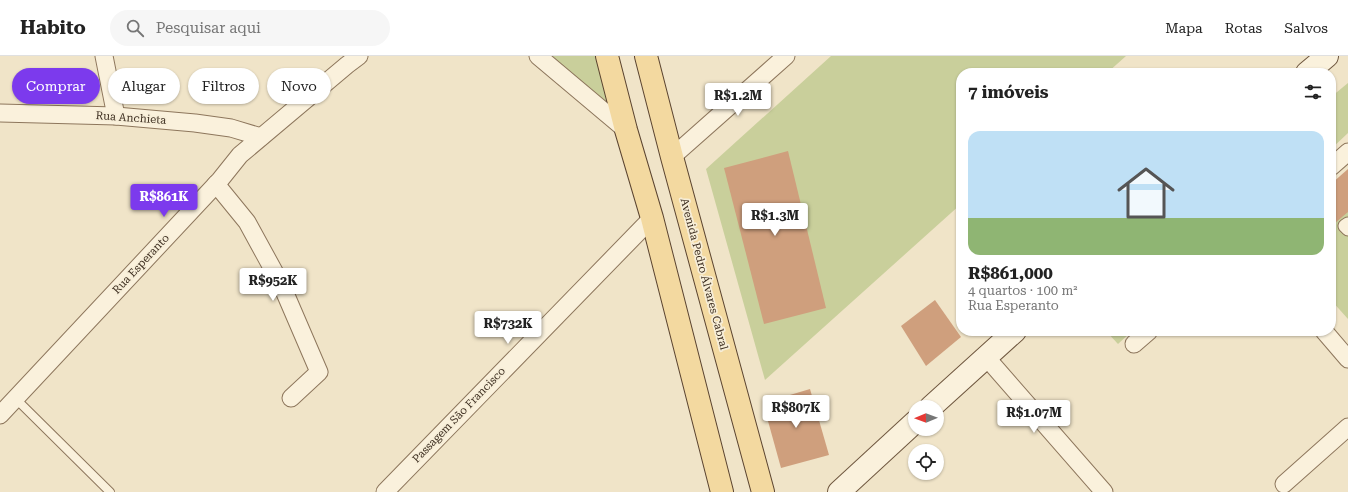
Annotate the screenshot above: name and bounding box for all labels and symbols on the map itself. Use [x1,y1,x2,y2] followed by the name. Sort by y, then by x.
[705,83,771,117] pin: R$1.2M
[95,109,167,127] street label: Rua Anchieta
[131,184,197,218] pin: R$861K
[677,197,732,352] street label: Avenida Pedro Álvares Cabral
[742,203,808,237] pin: R$1.3M
[110,231,172,297] street label: Rua Esperanto
[240,268,306,302] pin: R$952K
[475,311,541,345] pin: R$732K
[410,364,508,466] street label: Passagem São Francisco
[763,395,829,429] pin: R$807K
[908,400,944,436] north arrow
[997,400,1071,434] pin: R$1.07M

